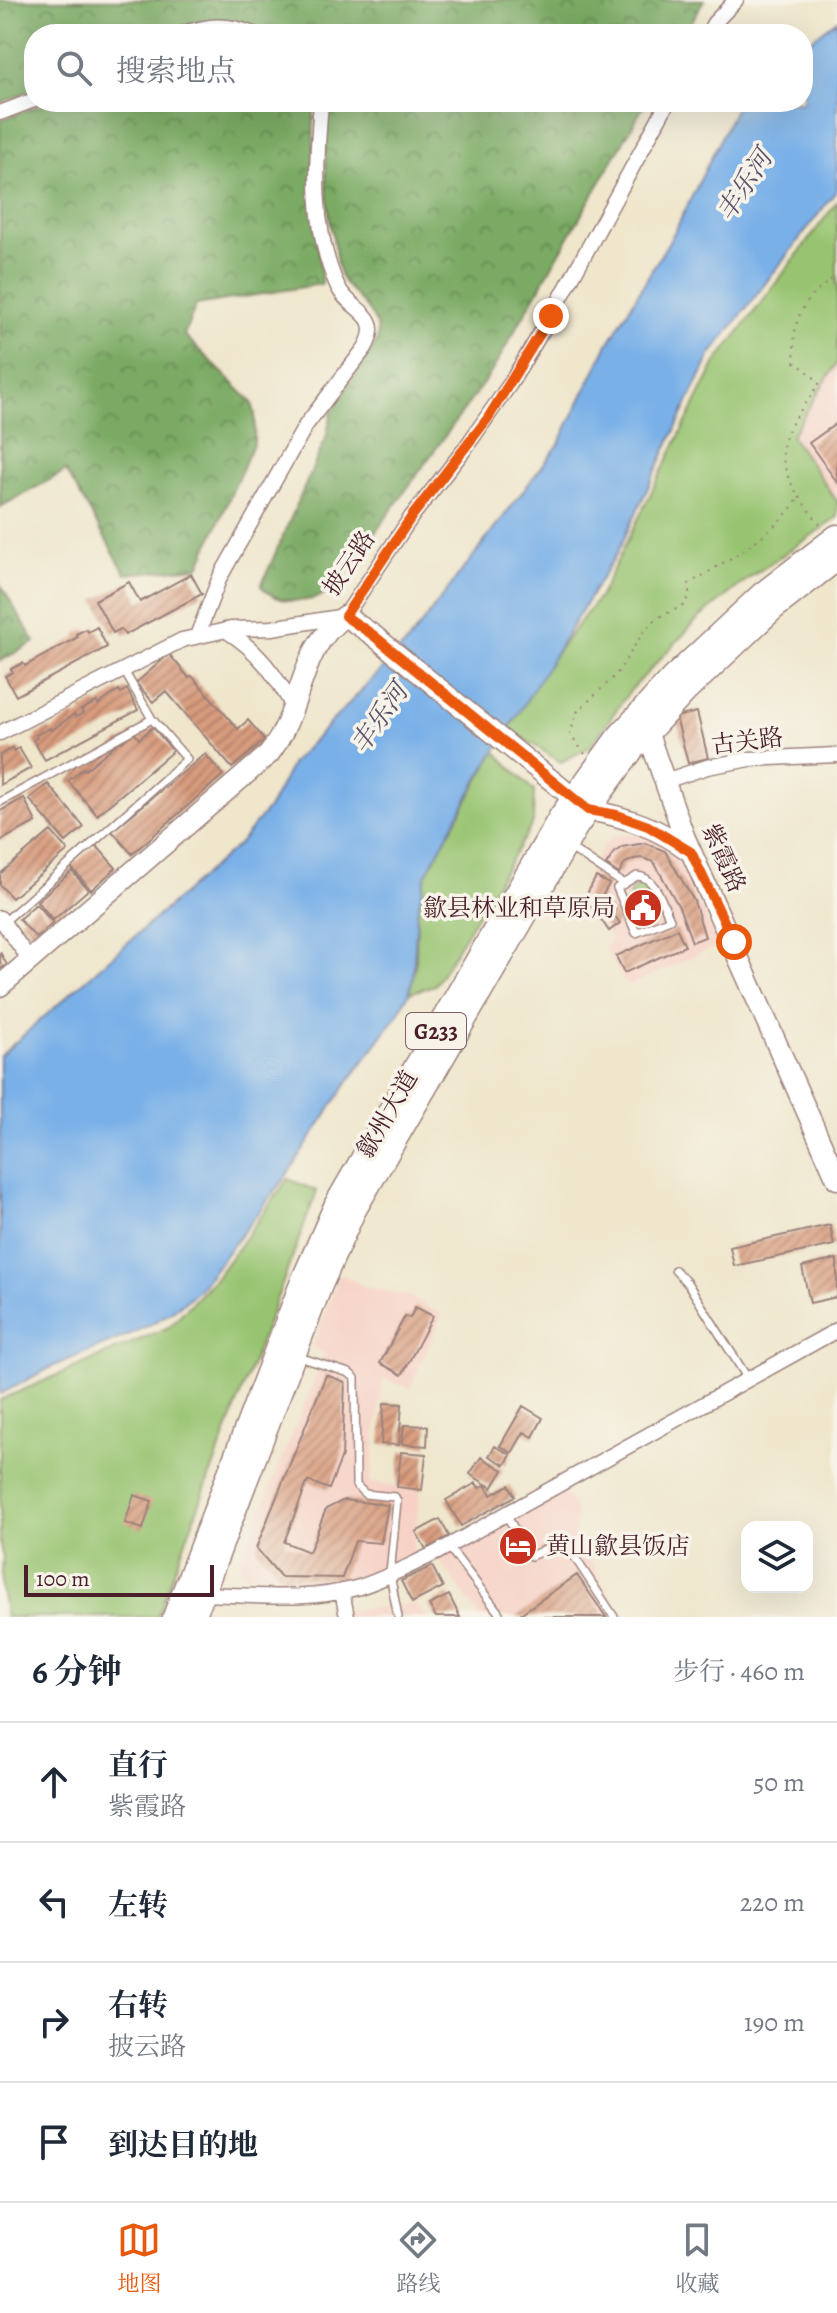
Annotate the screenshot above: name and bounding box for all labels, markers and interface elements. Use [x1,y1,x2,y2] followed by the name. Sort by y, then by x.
[24,24,813,112] search box
[52,46,96,90] icon: search
[116,51,236,91] text: 搜索地点
[708,140,783,228] water label: 丰乐河
[533,298,569,334] route end
[316,524,382,602] street label: 披云路
[343,673,418,760] water label: 丰乐河
[709,721,785,761] street label: 古关路
[695,819,753,897] street label: 紫霞路
[622,887,664,929] public building icon: 歙县林业和草原局
[423,892,615,924] place label: 歙县林业和草原局
[716,924,752,960] route start
[406,1013,466,1049] road number: G233
[349,1064,425,1164] street label: 歙州大道
[741,1521,813,1593] map controls
[741,1521,813,1593] button: layers
[497,1525,539,1567] hotel icon: 黄山歙县饭店
[546,1530,690,1562] place label: 黄山歙县饭店
[24,1561,214,1597] scale bar
[36,1564,90,1594] text: 100 m
[32,1648,122,1695] text: 6 分钟
[673,1654,805,1689] text: 步行 · 460 m
[108,1745,168,1785] text: 直行
[32,1760,76,1804] icon: ahead
[753,1765,805,1800] text: 50 m
[108,1789,186,1824] text: 紫霞路
[32,1880,76,1924] icon: left
[108,1885,168,1925] text: 左转
[740,1885,805,1920] text: 220 m
[108,1985,168,2025] text: 右转
[32,2000,76,2044] icon: right
[744,2005,805,2040] text: 190 m
[108,2029,186,2064] text: 披云路
[32,2120,76,2164] icon: arrive
[108,2125,258,2165] text: 到达目的地
[117,2218,162,2299] tab: 地图
[396,2218,441,2299] tab: 路线
[675,2218,720,2299] tab: 收藏

